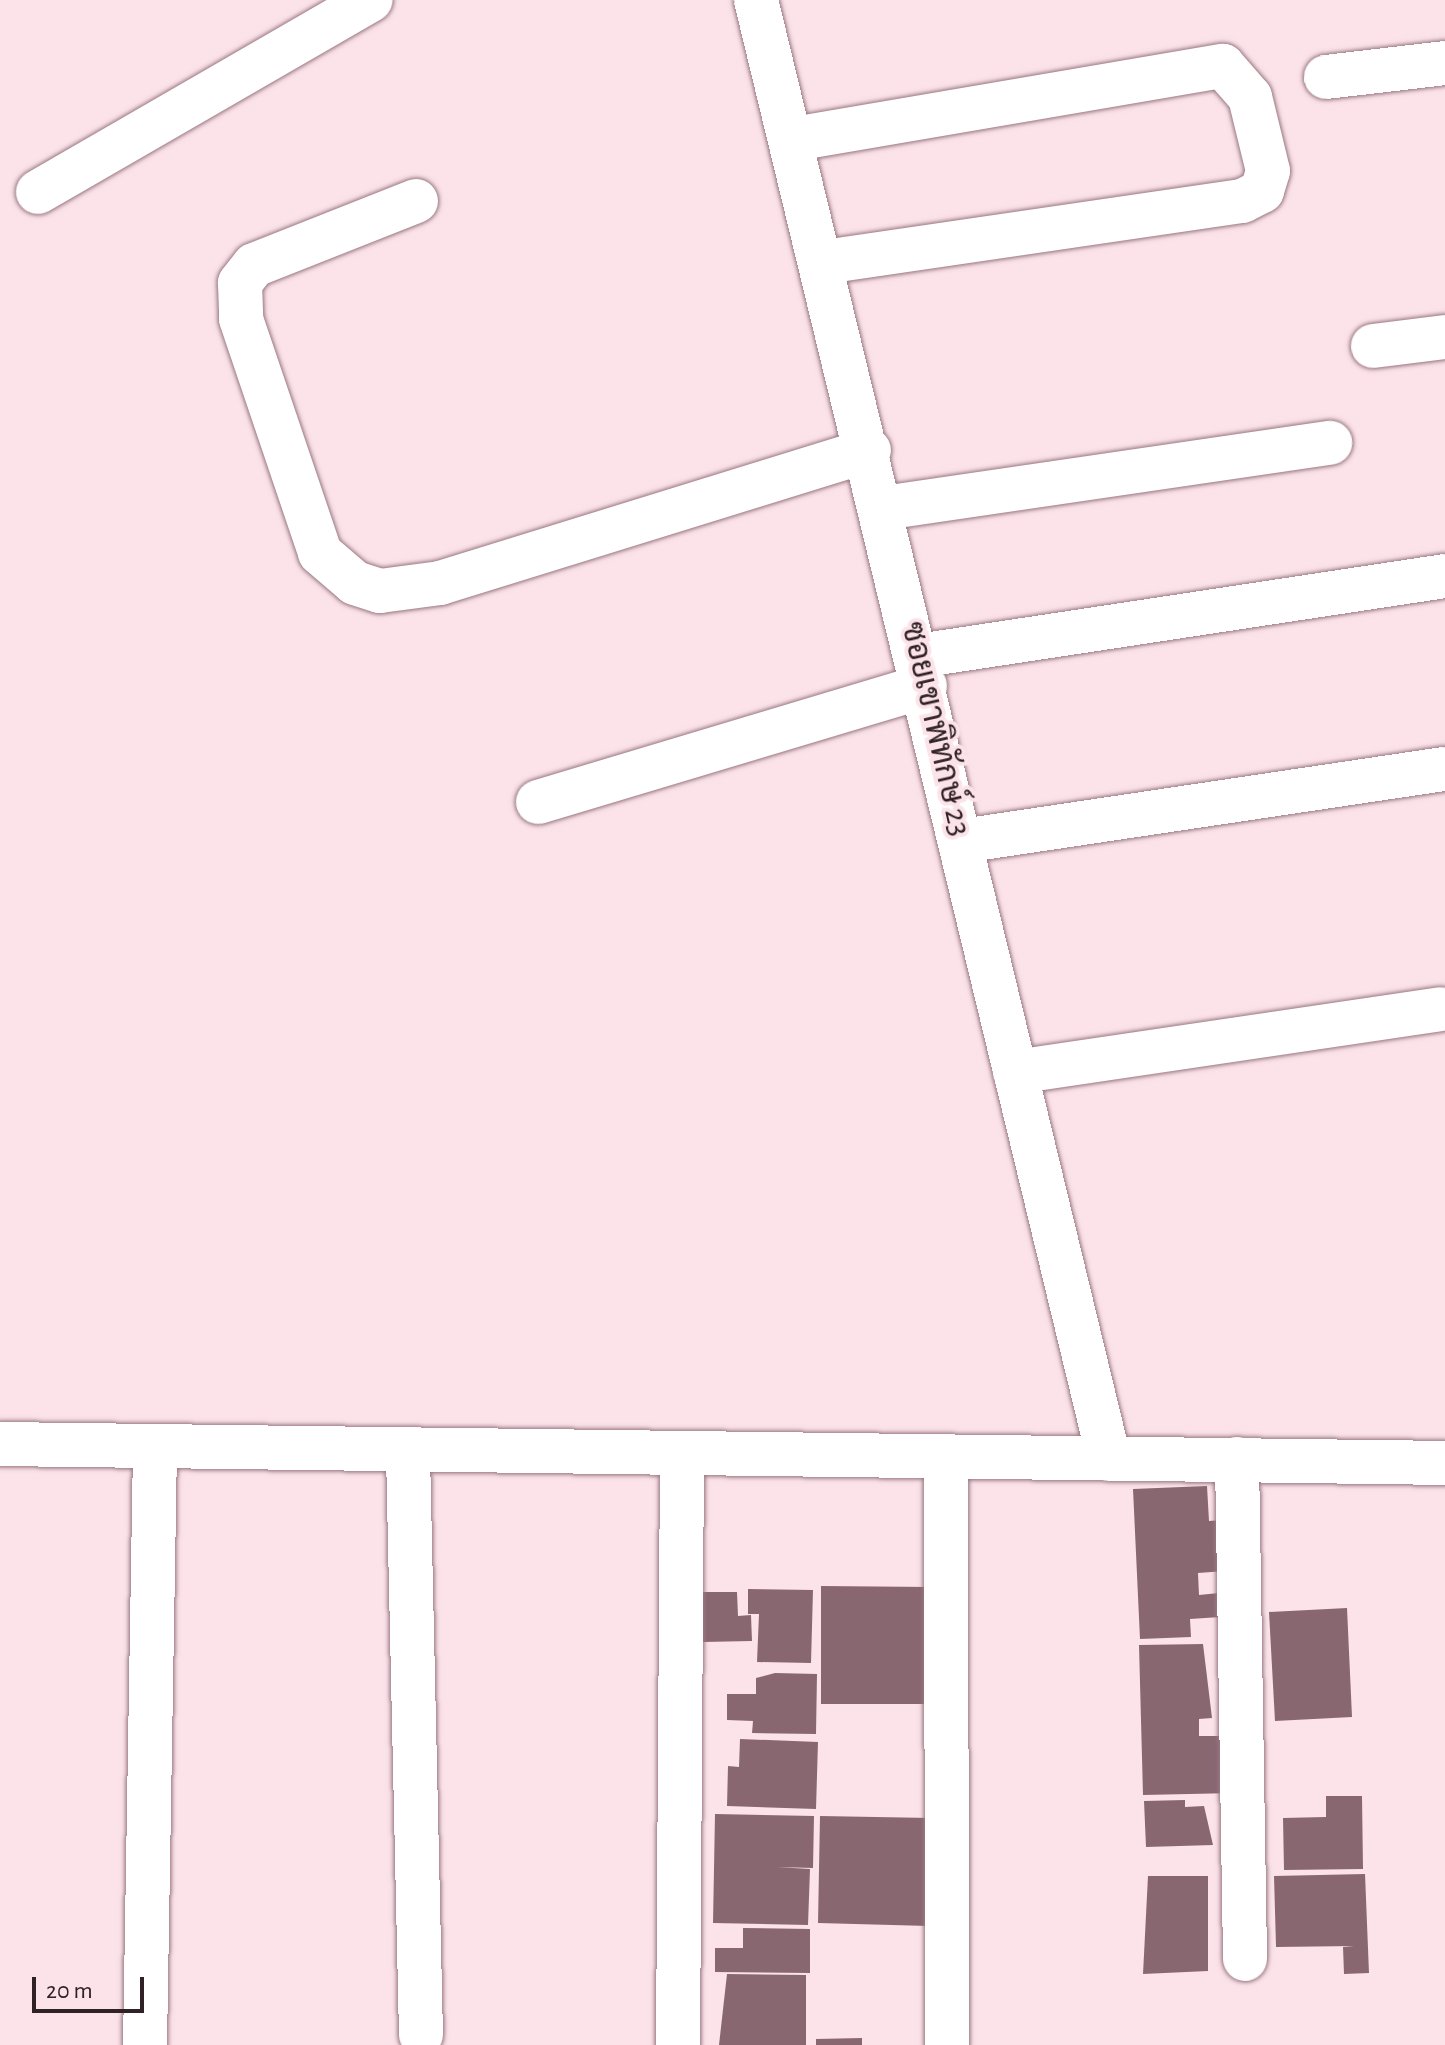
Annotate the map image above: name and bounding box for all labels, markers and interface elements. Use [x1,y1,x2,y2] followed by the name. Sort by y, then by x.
[893,618,979,840] street label: ซอยเขาพิทักษ์ 23
[36,1961,148,2011] scale bar
[46,1979,93,2003] text: 20 m

